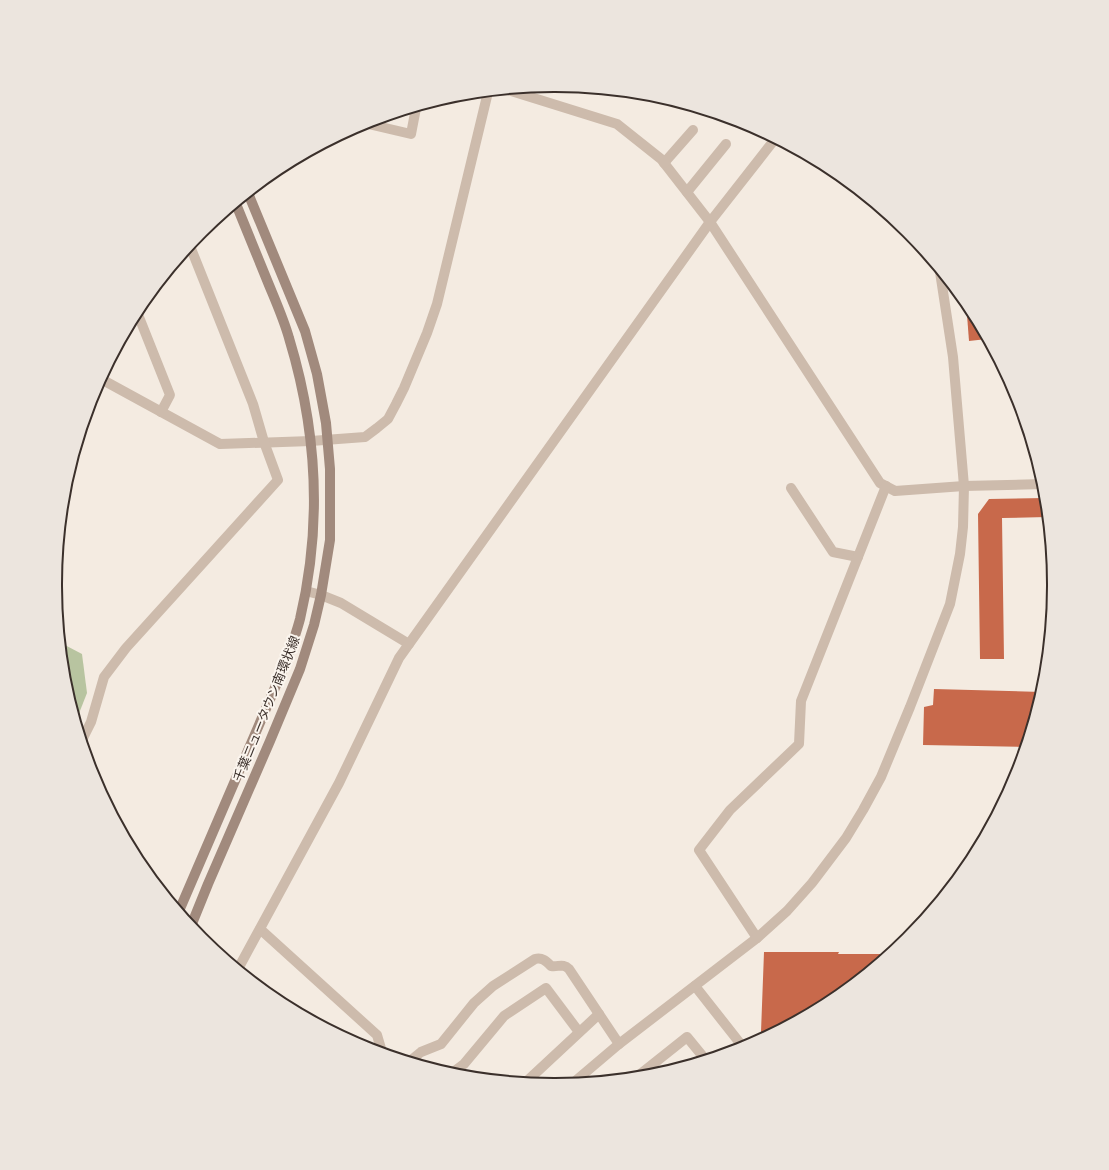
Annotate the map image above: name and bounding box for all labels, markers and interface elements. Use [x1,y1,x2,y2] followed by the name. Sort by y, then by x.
[229,633,305,785] street label: 千葉ニュータウン南環状線

